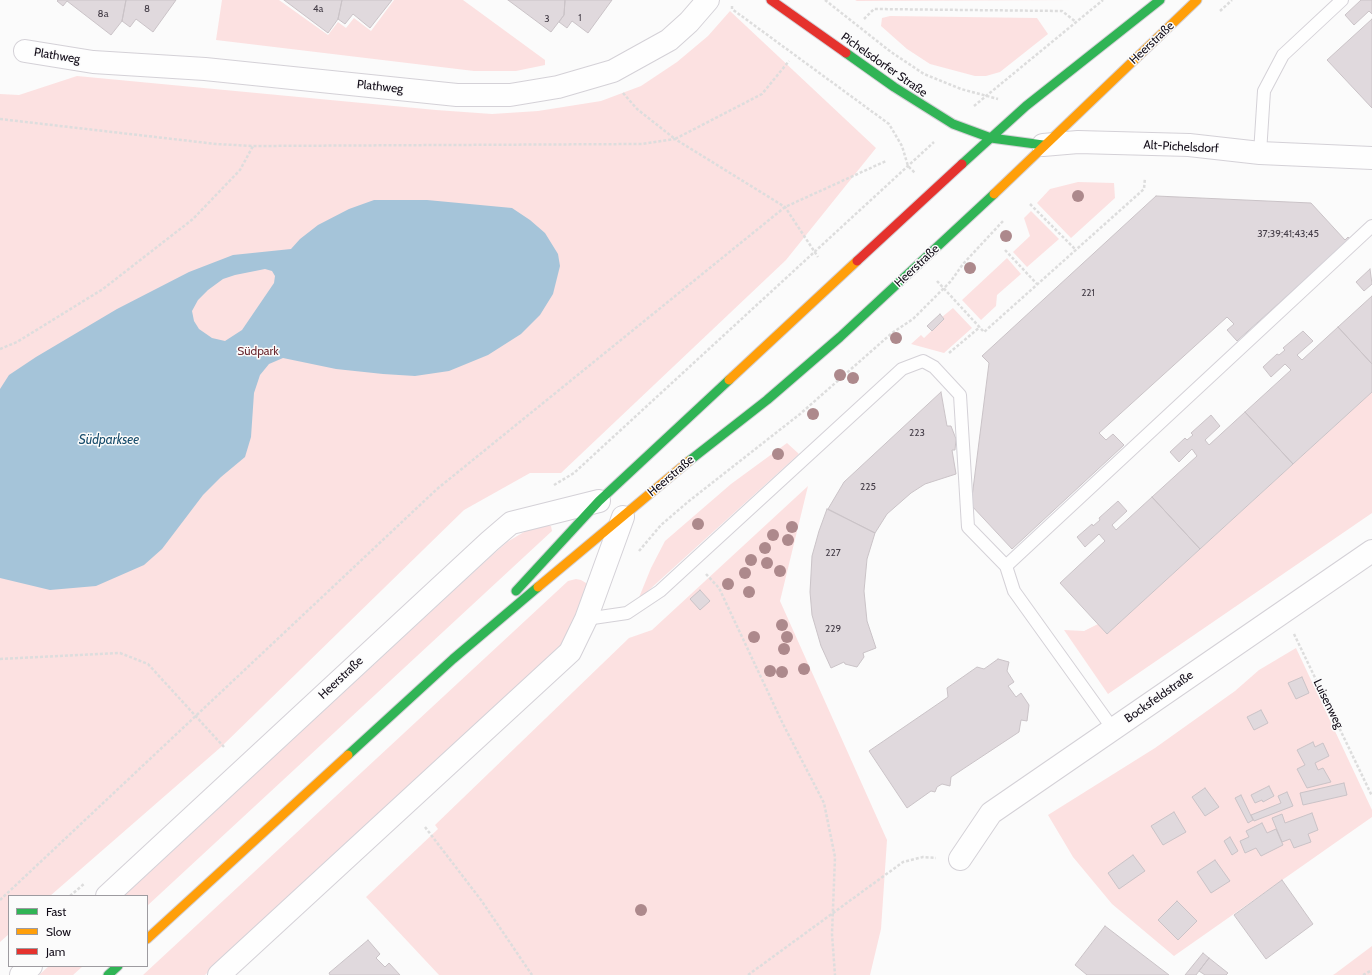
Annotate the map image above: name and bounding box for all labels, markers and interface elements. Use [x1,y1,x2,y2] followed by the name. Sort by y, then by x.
[144,3,150,15] house number: 8
[313,3,323,15] house number: 4a
[98,8,108,20] house number: 8a
[578,12,582,24] house number: 1
[544,13,550,25] house number: 3
[1127,19,1177,67] street label: Heerstraße
[838,30,930,100] street label: Pichelsdorfer Straße
[33,45,81,67] street label: Plathweg
[356,77,404,97] street label: Plathweg
[1143,138,1219,156] street label: Alt-Pichelsdorf
[1257,228,1319,240] house number: 37;39;41;43;45
[892,242,942,290] street label: Heerstraße
[1081,287,1095,299] house number: 221
[237,344,279,358] park label: Südpark
[909,427,925,439] house number: 223
[79,432,139,448] water label: Südparksee
[645,453,697,499] street label: Heerstraße
[860,481,876,493] house number: 225
[825,547,841,559] house number: 227
[825,623,841,635] house number: 229
[316,654,366,702] street label: Heerstraße
[1122,668,1196,726] street label: Bocksfeldstraße
[1310,677,1346,731] street label: Luisenweg
[8,895,148,967] legend
[46,904,66,919] text: Fast
[46,924,71,939] text: Slow
[46,944,65,959] text: Jam

